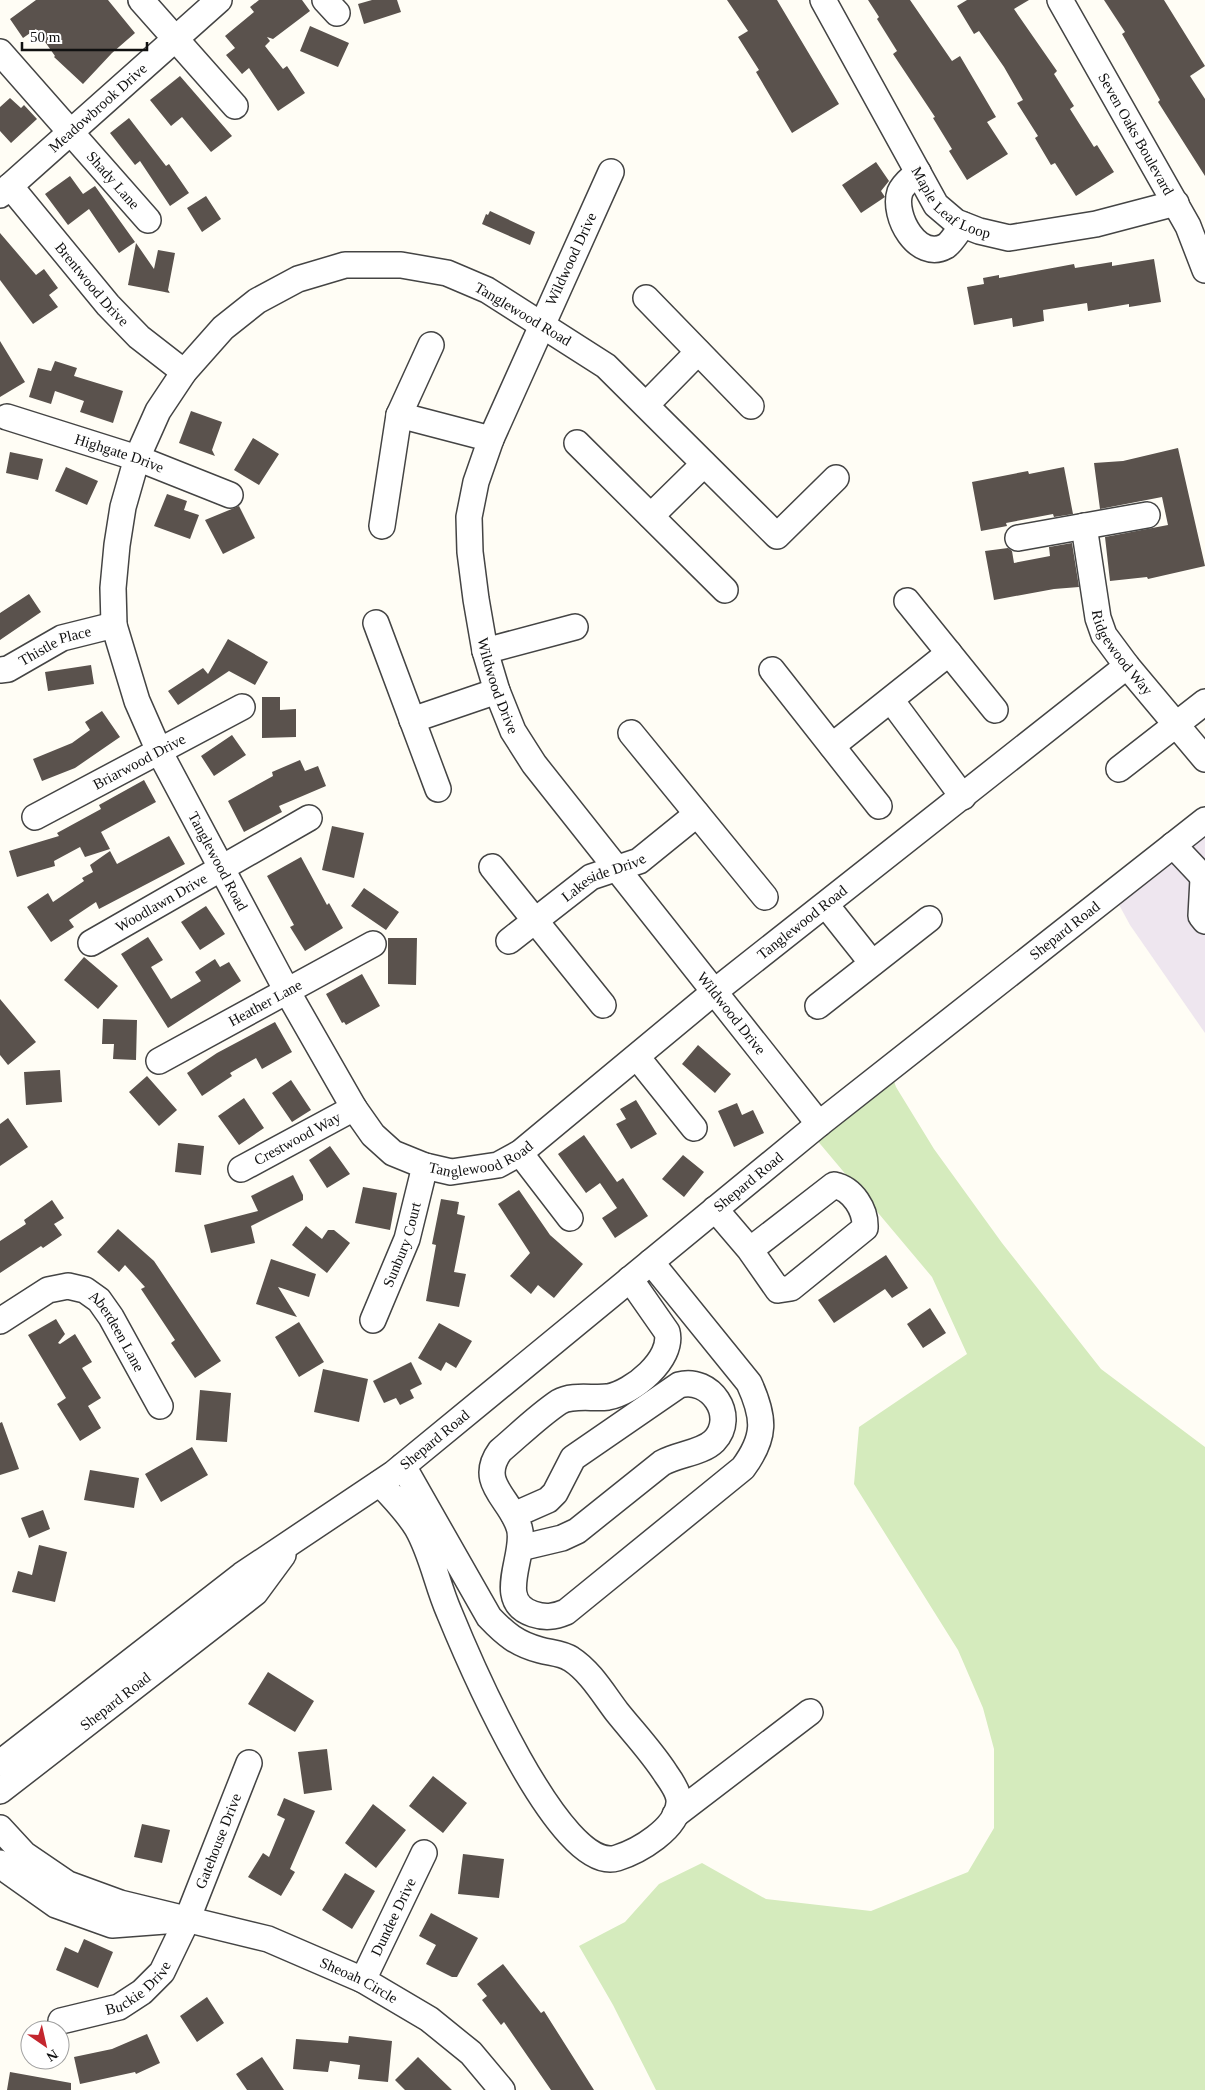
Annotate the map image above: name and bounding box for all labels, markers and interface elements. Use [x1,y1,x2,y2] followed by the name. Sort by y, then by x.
[22,20,148,52] scale bar
[30,29,61,45] text: 50 m
[46,60,150,156] street label: Meadowbrook Drive
[1095,70,1177,198] street label: Seven Oaks Boulevard
[83,148,143,213] street label: Shady Lane
[908,164,992,241] street label: Maple Leaf Loop
[542,210,600,308] street label: Wildwood Drive
[52,239,132,330] street label: Brentwood Drive
[472,279,574,349] street label: Tanglewood Road
[73,431,166,476] street label: Highgate Drive
[1089,609,1156,699] street label: Ridgewood Way
[16,623,93,669] street label: Thistle Place
[475,636,521,736] street label: Wildwood Drive
[90,730,188,793] street label: Briarwood Drive
[185,809,251,914] street label: Tanglewood Road
[558,851,649,905] street label: Lakeside Drive
[113,870,210,935] street label: Woodlawn Drive
[754,882,850,963] street label: Tanglewood Road
[1026,898,1103,963] street label: Shepard Road
[694,969,769,1058] street label: Wildwood Drive
[226,976,305,1029] street label: Heather Lane
[251,1109,344,1168] street label: Crestwood Way
[427,1137,536,1180] street label: Tanglewood Road
[711,1149,786,1215] street label: Shepard Road
[380,1200,424,1289] street label: Sunbury Court
[86,1288,148,1375] street label: Aberdeen Lane
[397,1406,473,1473] street label: Shepard Road
[77,1669,154,1734] street label: Shepard Road
[192,1791,244,1891] street label: Gatehouse Drive
[368,1875,419,1959] street label: Dundee Drive
[317,1954,401,2007] street label: Sheoah Circle
[104,1958,174,2018] street label: Buckie Drive
[20,2020,70,2070] north arrow
[44,2046,60,2064] text: N

